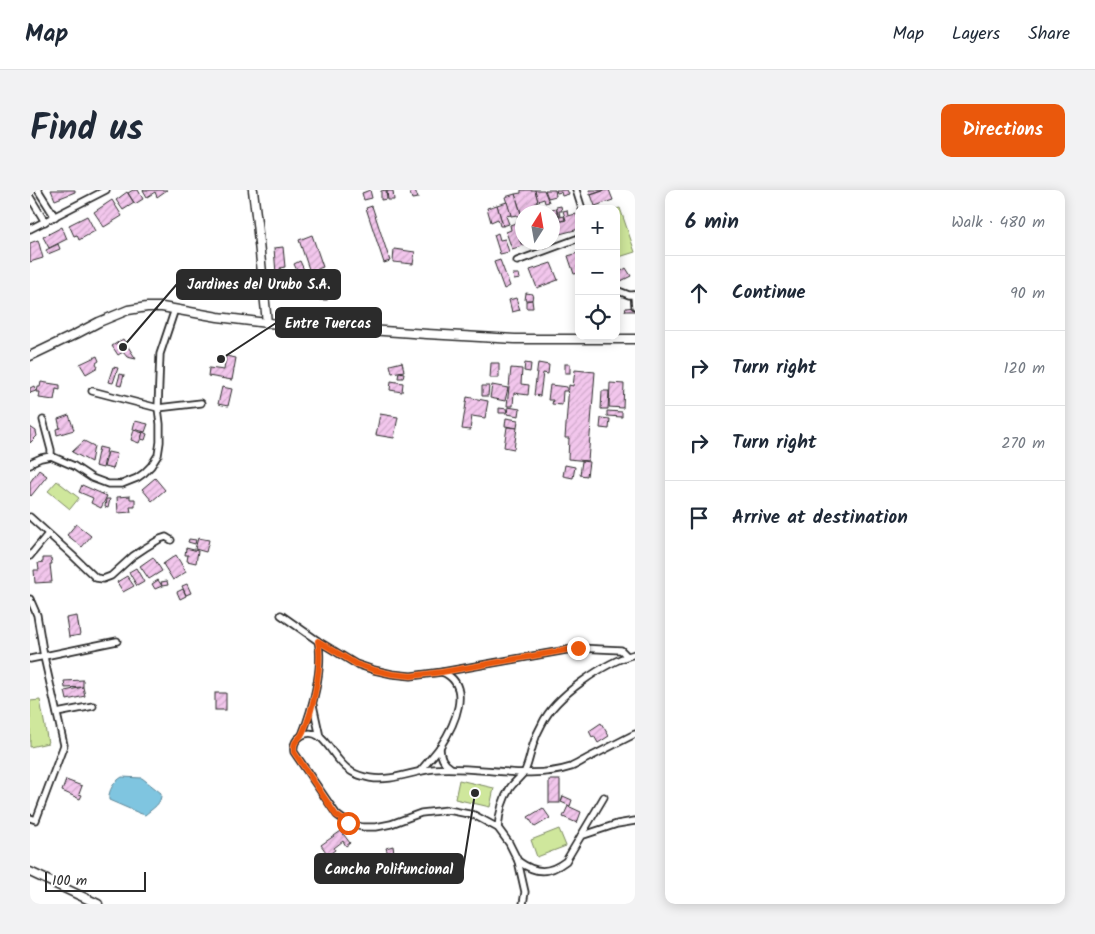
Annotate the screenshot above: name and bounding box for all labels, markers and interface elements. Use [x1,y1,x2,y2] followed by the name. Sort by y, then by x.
[25,15,68,54] text: Map
[893,20,924,49] text: Map
[952,20,1000,49] text: Layers
[1028,20,1070,49] text: Share
[30,102,143,158] text: Find us
[941,104,1065,157] button: Directions
[515,205,560,250] north arrow
[575,205,620,340] map controls
[575,205,620,250] button: +
[685,206,739,239] text: 6 min
[951,210,1045,235] text: Walk · 480 m
[575,250,620,295] button: −
[177,270,340,299] callout: Jardines del Urubo S.A.
[187,274,331,296] text: Jardines del Urubo S.A.
[732,278,805,308] text: Continue
[685,279,713,307] icon: ahead
[1010,281,1045,306] text: 90 m
[575,295,620,340] button: locate
[276,308,381,337] callout: Entre Tuercas
[285,313,371,335] text: Entre Tuercas
[732,353,817,383] text: Turn right
[685,354,713,382] icon: right
[1004,356,1045,381] text: 120 m
[732,428,817,458] text: Turn right
[685,429,713,457] icon: right
[1001,431,1045,456] text: 270 m
[732,503,908,533] text: Arrive at destination
[685,504,713,532] icon: arrive
[567,637,590,660] route end
[337,812,360,835] route start
[315,854,463,883] callout: Cancha Polifuncional
[325,859,453,881] text: Cancha Polifuncional
[45,869,146,892] scale bar
[52,870,87,892] text: 100 m

